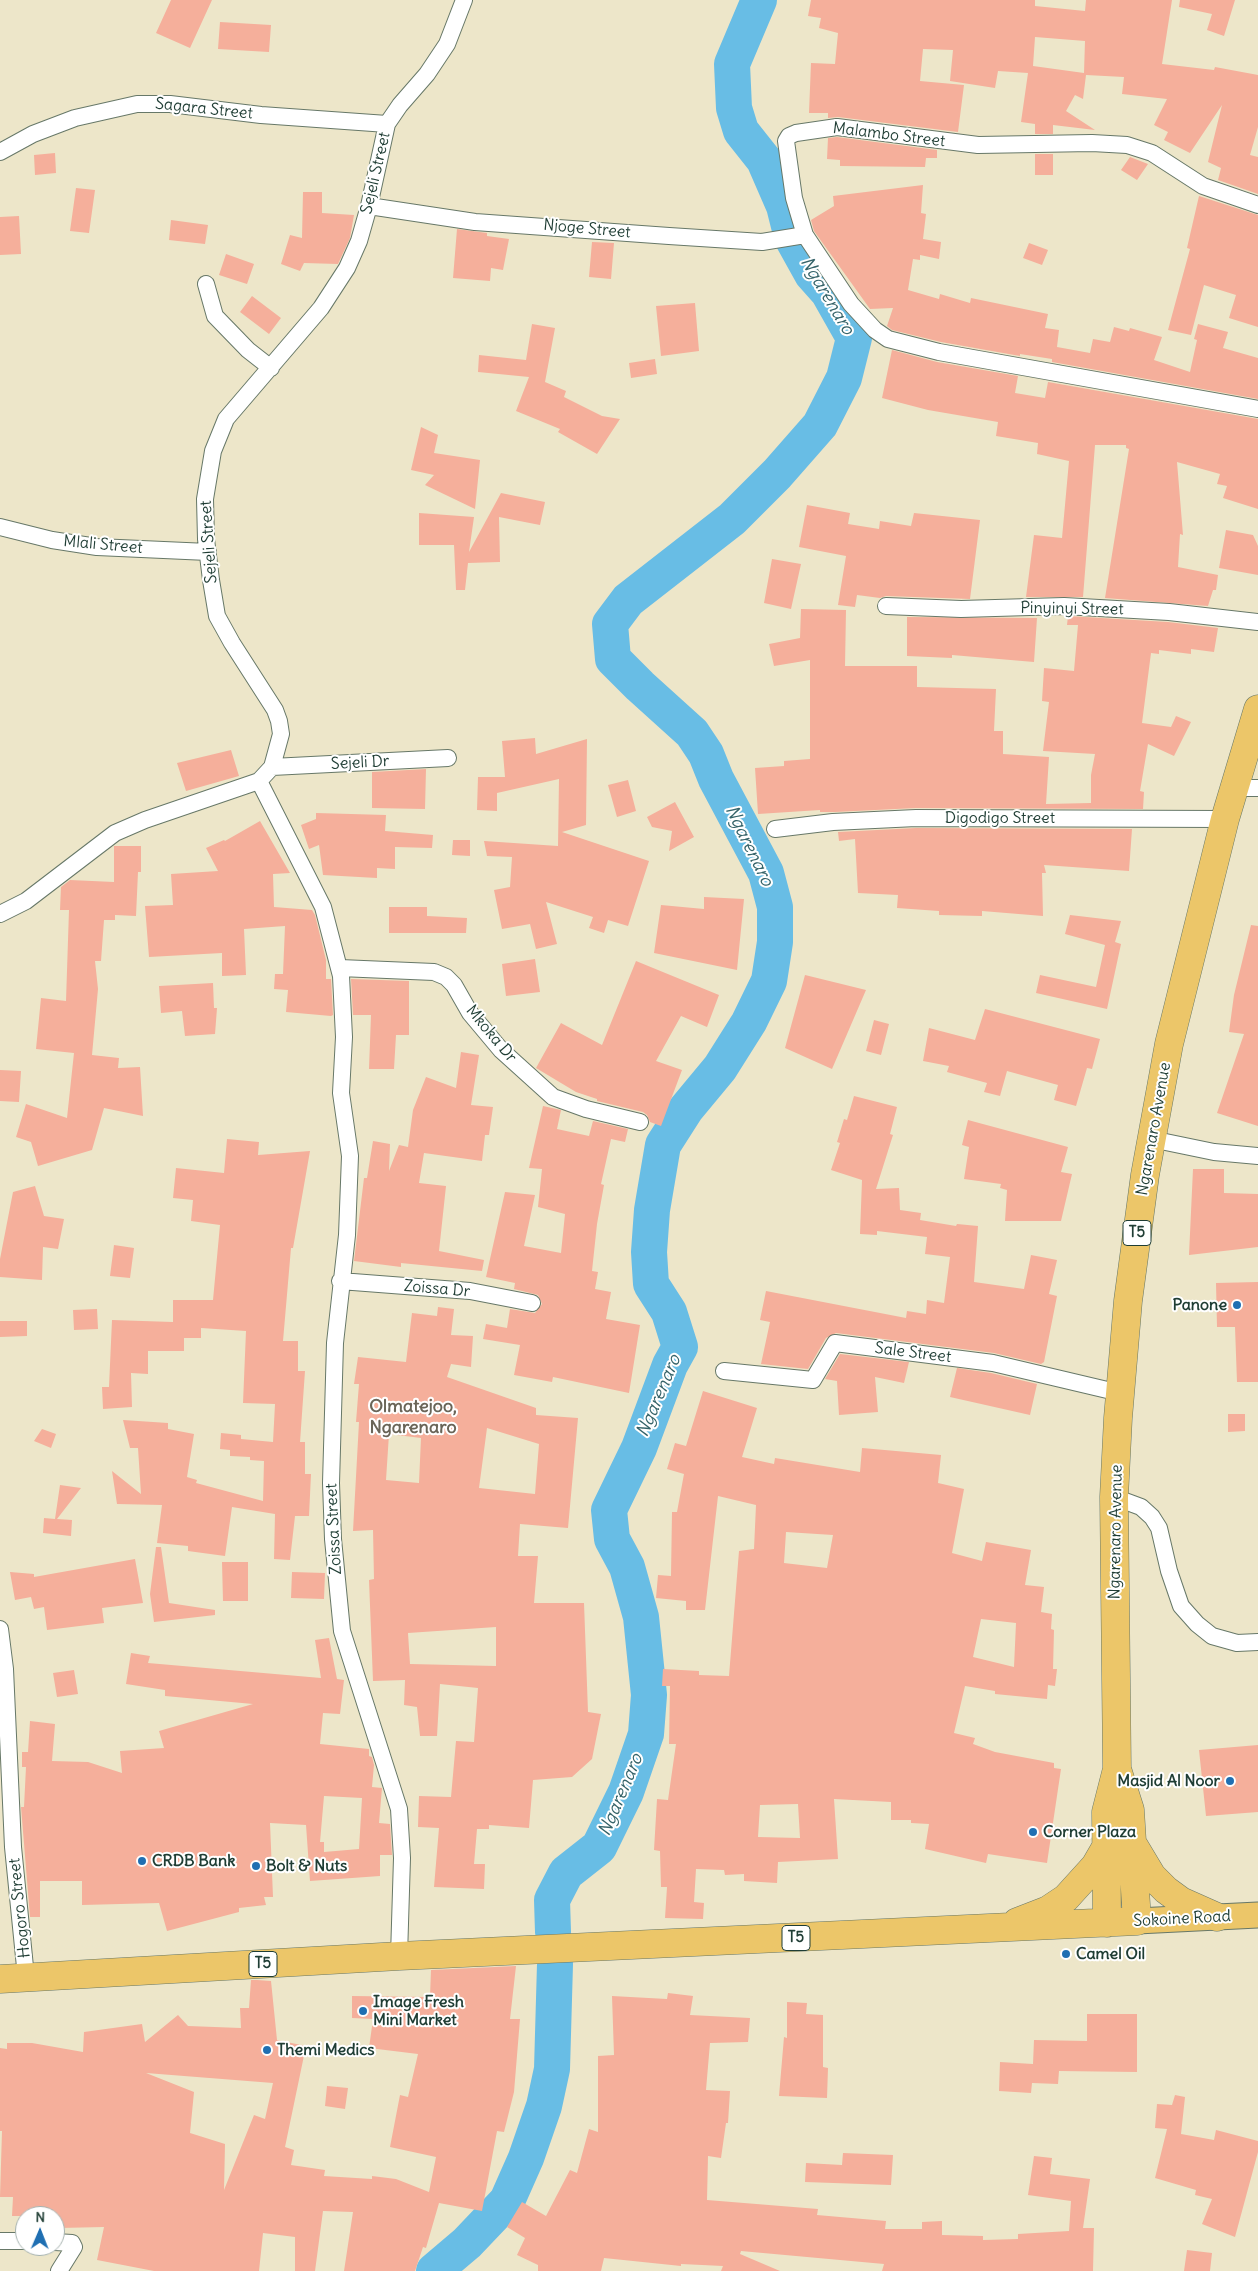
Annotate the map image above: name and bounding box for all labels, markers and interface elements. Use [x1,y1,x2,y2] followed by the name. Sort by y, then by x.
[154,94,254,124] street label: Sagara Street
[832,119,946,151] street label: Malambo Street
[357,130,395,216] street label: Sejeli Street
[543,216,631,242] street label: Njoge Street
[795,253,859,339] water label: Ngarenaro
[197,500,221,584] street label: Sejeli Street
[63,532,143,558] street label: Mlali Street
[1020,598,1124,620] street label: Pinyinyi Street
[330,752,390,774] street label: Sejeli Dr
[720,802,778,890] water label: Ngarenaro
[945,808,1055,828] street label: Digodigo Street
[462,1001,520,1067] street label: Mkoka Dr
[1133,1061,1175,1197] street label: Ngarenaro Avenue
[1123,1220,1151,1246] road number: T5
[403,1277,471,1301] street label: Zoissa Dr
[1172,1295,1227,1315] place label: Panone
[1231,1299,1243,1311] marker: Panone
[874,1339,952,1367] street label: Sale Street
[632,1352,686,1440] water label: Ngarenaro
[369,1396,457,1438] district label: Olmatejoo, Ngarenaro
[1105,1464,1127,1600] street label: Ngarenaro Avenue
[322,1483,346,1575] street label: Zoissa Street
[594,1751,648,1839] water label: Ngarenaro
[1117,1771,1220,1791] place label: Masjid Al Noor
[1224,1775,1236,1787] marker: Masjid Al Noor
[1043,1822,1136,1842] place label: Corner Plaza
[1027,1826,1039,1838] marker: Corner Plaza
[152,1851,235,1871] place label: CRDB Bank
[136,1855,148,1867] marker: CRDB Bank
[266,1856,347,1876] place label: Bolt & Nuts
[5,1857,35,1959] street label: Hogoro Street
[250,1860,262,1872] marker: Bolt & Nuts
[1133,1907,1231,1931] street label: Sokoine Road
[782,1926,810,1950] road number: T5
[1076,1944,1145,1964] place label: Camel Oil
[1060,1948,1072,1960] marker: Camel Oil
[249,1952,277,1976] road number: T5
[373,1992,464,2030] place label: Image Fresh Mini Market
[357,2005,369,2017] marker: Image Fresh Mini Market
[277,2040,374,2060] place label: Themi Medics
[261,2044,273,2056] marker: Themi Medics
[15,2206,65,2256] north arrow
[35,2208,45,2226] text: N

